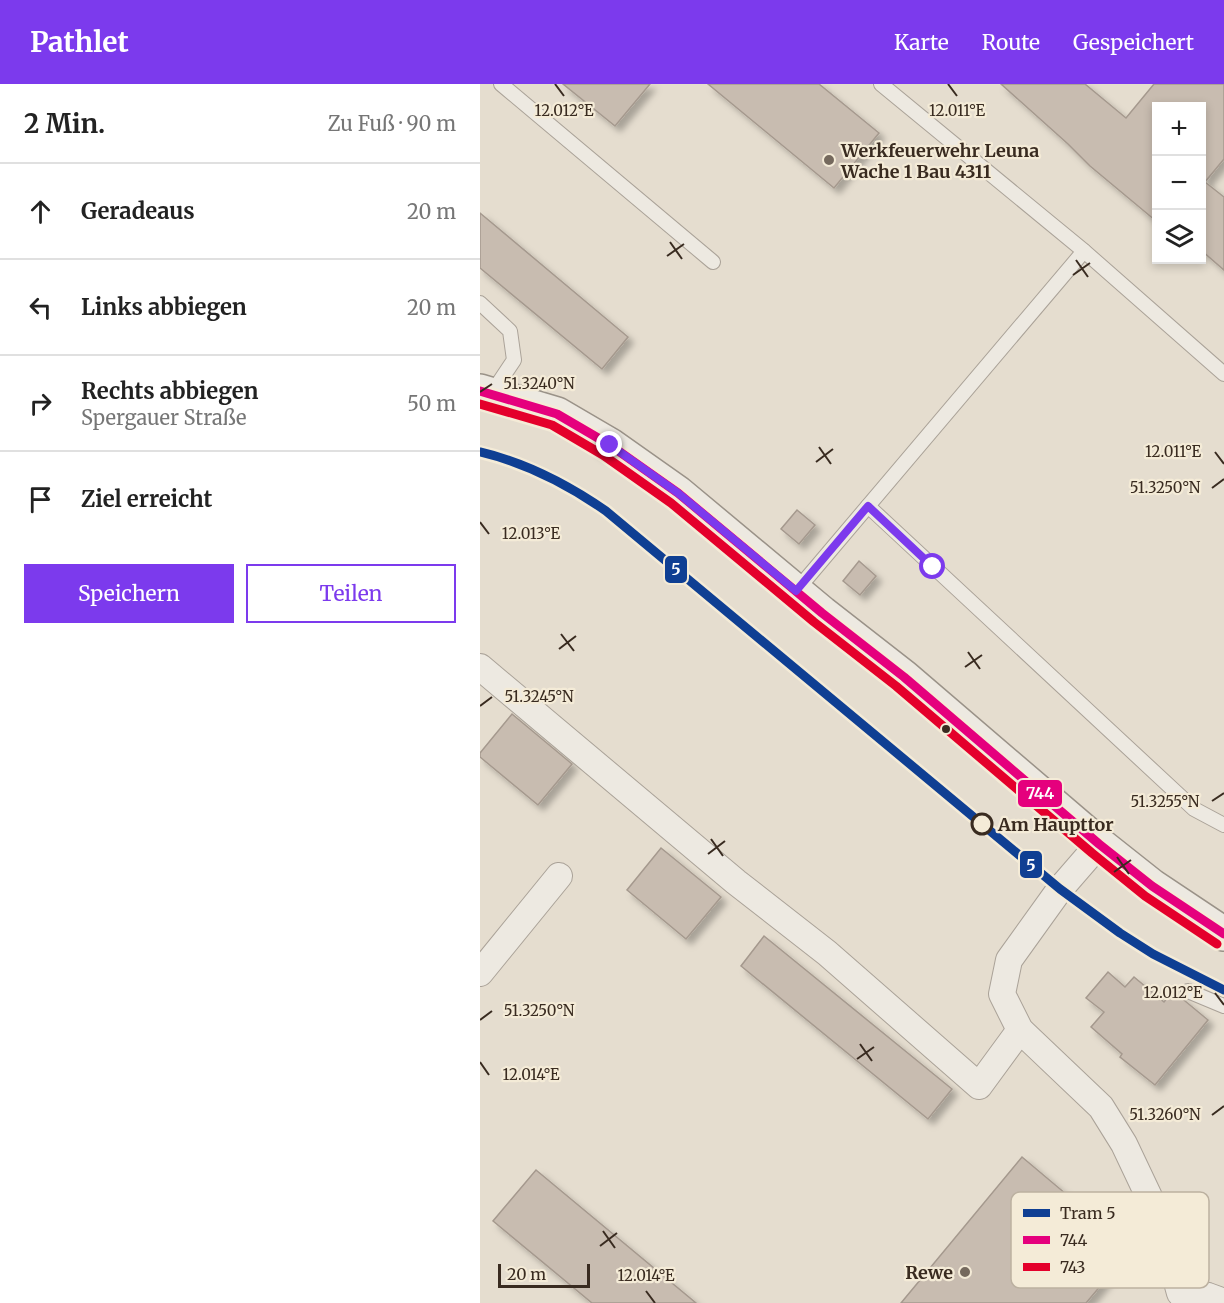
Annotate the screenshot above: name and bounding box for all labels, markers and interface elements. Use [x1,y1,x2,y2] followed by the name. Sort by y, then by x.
[30,24,129,60] text: Pathlet
[894,29,949,56] text: Karte
[982,29,1040,56] text: Route
[1073,29,1194,56] text: Gespeichert
[535,101,594,120] text: 12.012°E
[929,101,985,120] text: 12.011°E
[1152,102,1206,264] map controls
[1152,102,1206,156] button: +
[24,107,105,140] text: 2 Min.
[328,111,456,136] text: Zu Fuß · 90 m
[840,139,1039,183] place label: Werkfeuerwehr Leuna Wache 1 Bau 4311
[822,153,836,167] marker: Werkfeuerwehr Leuna Wache 1 Bau 4311
[1152,156,1206,210] button: −
[24,195,57,228] icon: ahead
[81,197,195,225] text: Geradeaus
[407,199,456,224] text: 20 m
[1152,210,1206,264] button: layers
[24,291,57,324] icon: left
[81,293,247,321] text: Links abbiegen
[407,295,456,320] text: 20 m
[503,374,575,393] text: 51.3240°N
[81,377,258,405] text: Rechts abbiegen
[24,387,57,420] icon: right
[407,391,456,416] text: 50 m
[81,405,247,430] text: Spergauer Straße
[596,431,622,457] route end
[1145,442,1201,461] text: 12.011°E
[1130,478,1201,497] text: 51.3250°N
[24,483,57,516] icon: arrive
[81,485,212,513] text: Ziel erreicht
[502,524,561,543] text: 12.013°E
[919,553,945,579] route start
[664,555,688,584] line badge: 5
[671,559,681,579] text: 5
[24,564,234,623] button: Speichern
[246,564,456,623] button: Teilen
[504,687,574,706] text: 51.3245°N
[940,723,952,735] unlabelled marker
[1017,779,1063,808] line badge: 744
[1026,783,1054,803] text: 744
[1131,792,1200,811] text: 51.3255°N
[971,813,993,835] marker: Am Haupttor
[997,813,1114,836] place label: Am Haupttor
[1019,850,1043,879] line badge: 5
[1026,855,1036,875] text: 5
[1144,983,1203,1002] text: 12.012°E
[504,1001,575,1020] text: 51.3250°N
[502,1065,560,1084] text: 12.014°E
[1129,1105,1201,1124] text: 51.3260°N
[1011,1192,1209,1288] legend
[1060,1203,1116,1223] text: Tram 5
[1060,1230,1088,1250] text: 744
[1060,1257,1085,1277] text: 743
[498,1261,590,1288] scale bar
[905,1261,953,1284] place label: Rewe
[507,1264,546,1284] text: 20 m
[958,1265,972,1279] marker: Rewe
[617,1266,675,1285] text: 12.014°E

